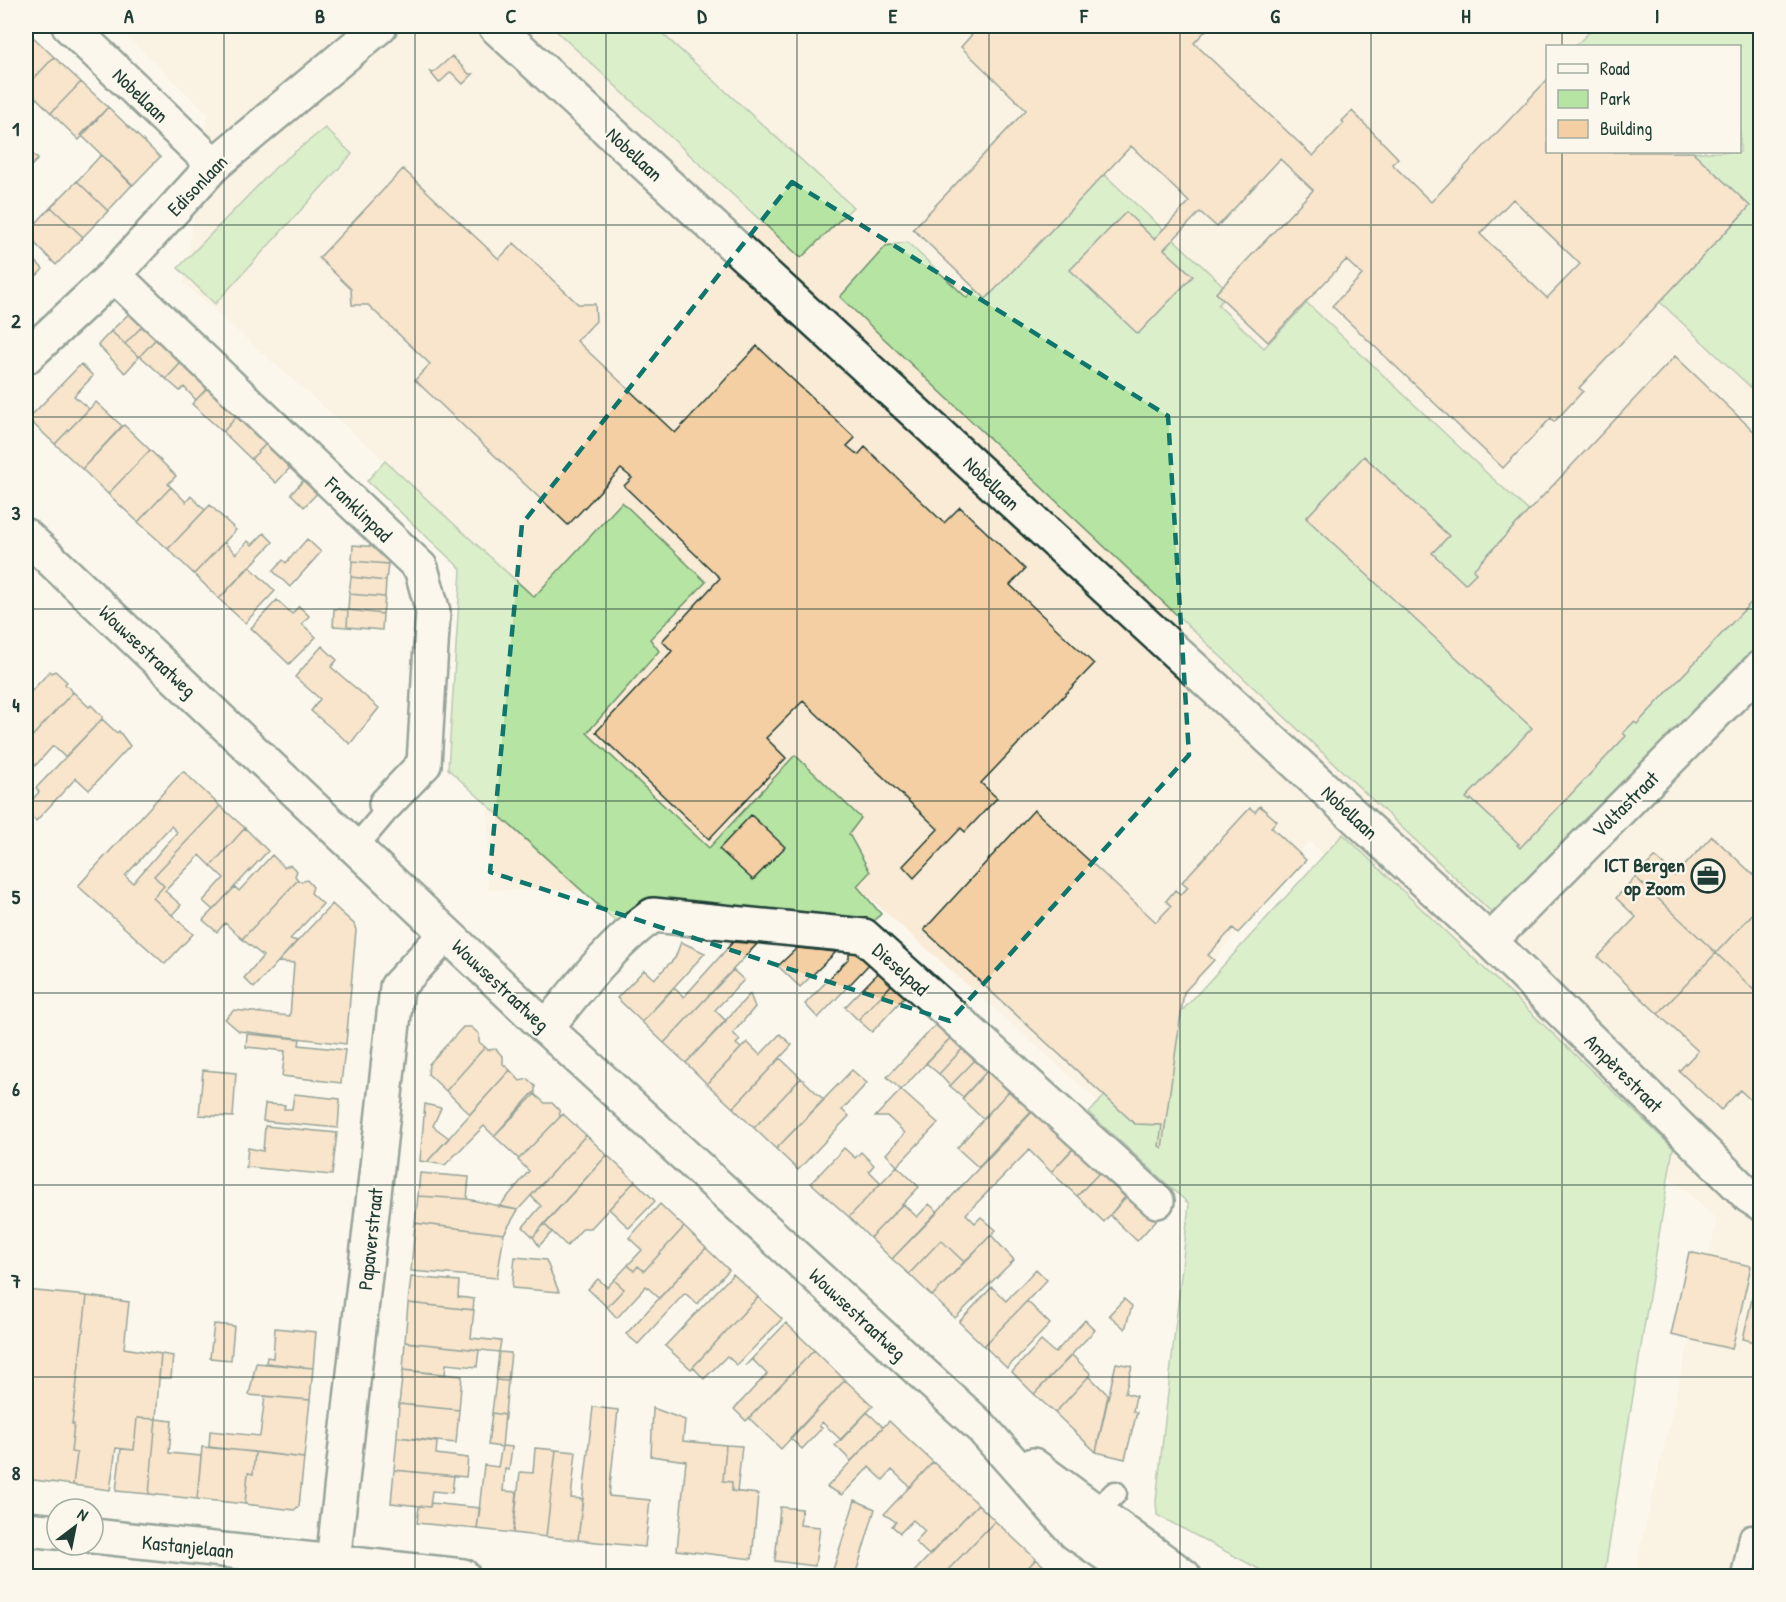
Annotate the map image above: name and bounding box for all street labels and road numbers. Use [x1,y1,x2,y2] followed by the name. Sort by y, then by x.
[107,62,175,128] street label: Nobellaan
[601,121,669,187] street label: Nobellaan
[161,148,233,222] street label: Edisonlaan
[958,450,1026,516] street label: Nobellaan
[319,470,399,548] street label: Franklinpad
[93,599,203,703] street label: Wouwsestraatweg
[1586,764,1665,843] street label: Voltastraat
[1316,779,1384,845] street label: Nobellaan
[446,933,556,1037] street label: Wouwsestraatweg
[867,937,935,1002] street label: Dieselpad
[1579,1028,1670,1119] street label: Ampèrestraat
[351,1186,389,1291] street label: Papaverstraat
[803,1262,913,1366] street label: Wouwsestraatweg
[141,1528,235,1564] street label: Kastanjelaan

